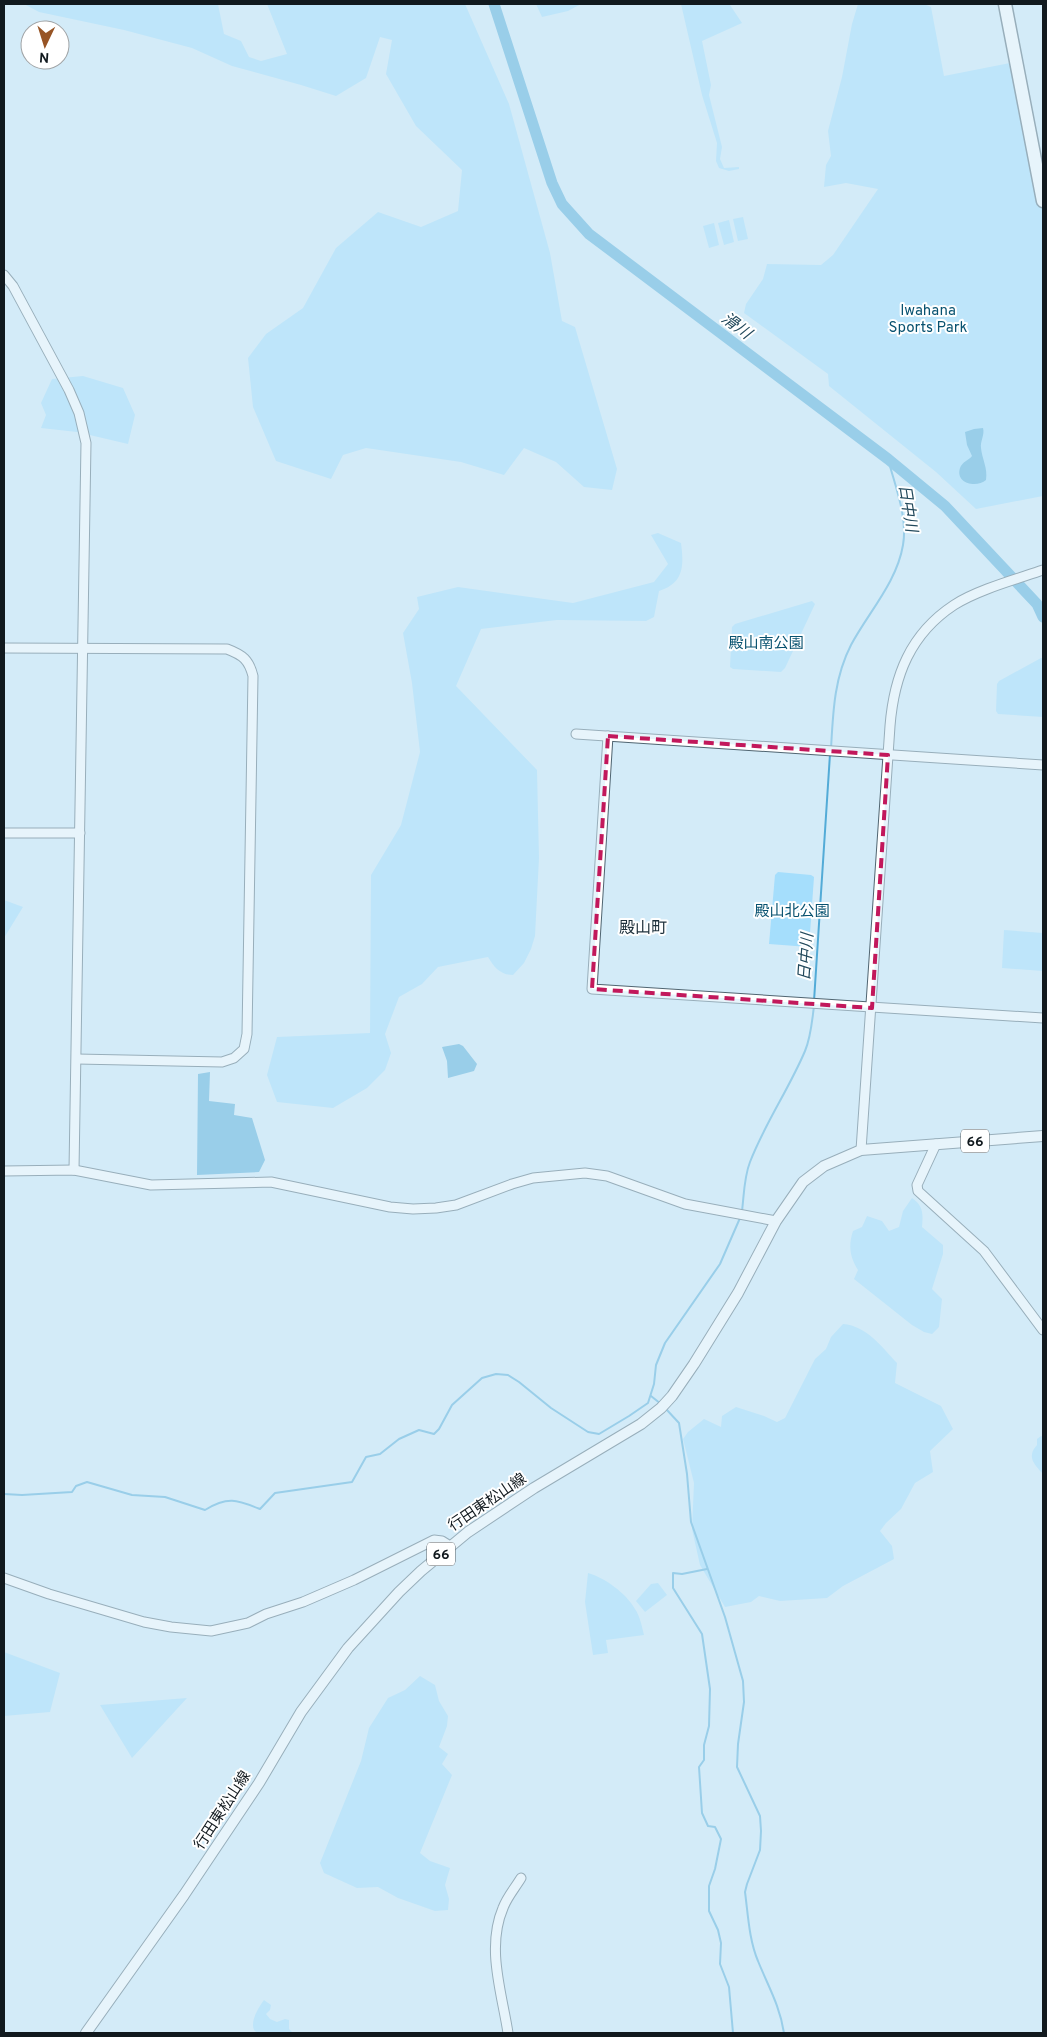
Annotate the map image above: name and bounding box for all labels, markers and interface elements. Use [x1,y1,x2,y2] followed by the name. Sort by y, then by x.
[20,20,70,70] north arrow
[39,48,50,65] text: N
[888,302,968,338] park label: Iwahana Sports Park
[717,309,756,345] water label: 滑川
[893,483,921,536] water label: 日中川
[728,635,804,654] park label: 殿山南公園
[754,902,830,922] park label: 殿山北公園
[619,919,667,939] district label: 殿山町
[795,931,819,982] water label: 日中川
[961,1130,989,1152] road number: 66
[445,1470,530,1536] street label: 行田東松山線
[427,1542,455,1566] road number: 66
[191,1768,256,1854] street label: 行田東松山線

